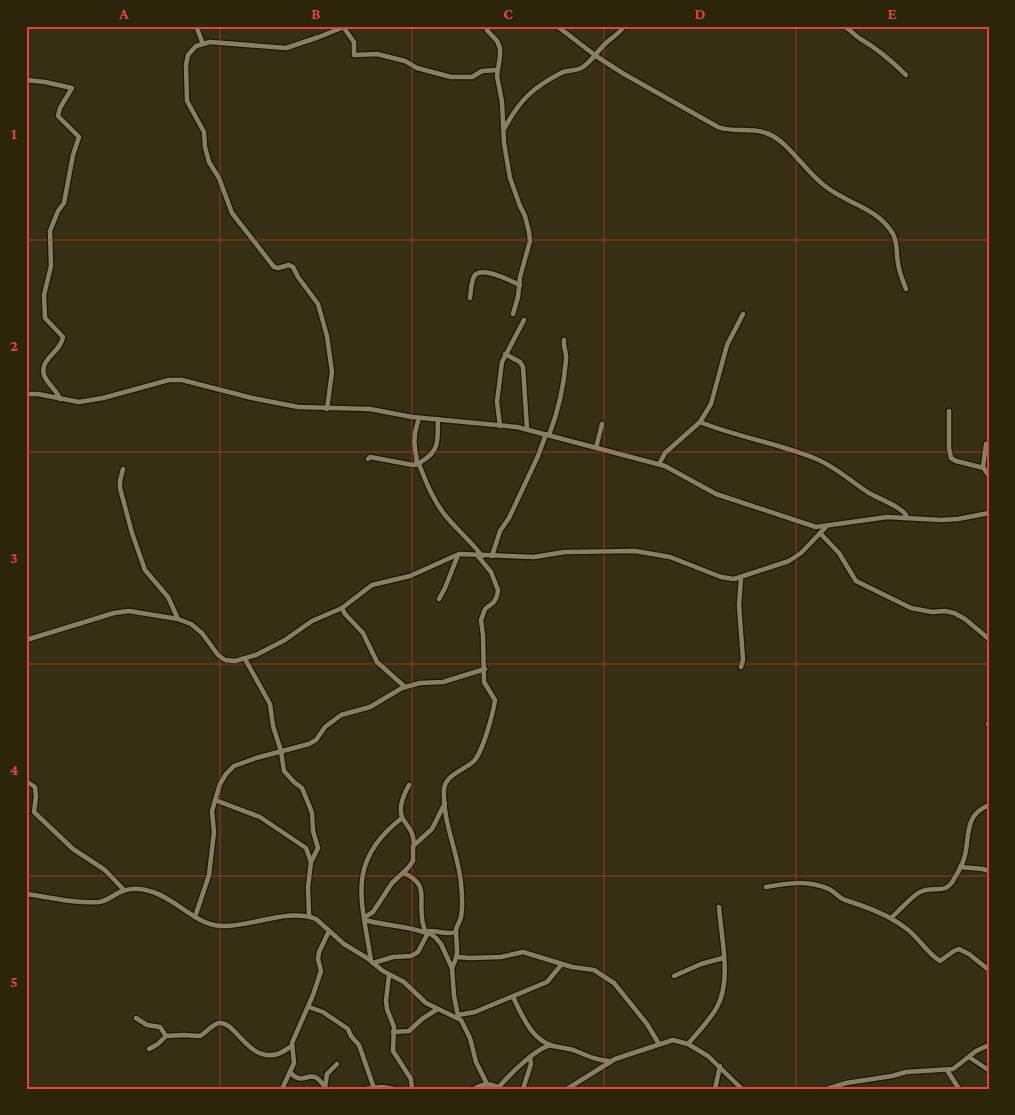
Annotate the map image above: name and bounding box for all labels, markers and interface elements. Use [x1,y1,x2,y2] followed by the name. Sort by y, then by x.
[118,5,129,22] text: A
[311,5,321,22] text: B
[503,5,513,22] text: C
[694,5,706,22] text: D
[887,5,897,22] text: E
[11,125,17,142] text: 1
[10,337,18,354] text: 2
[10,549,18,566] text: 3
[10,761,19,778] text: 4
[10,973,18,990] text: 5

